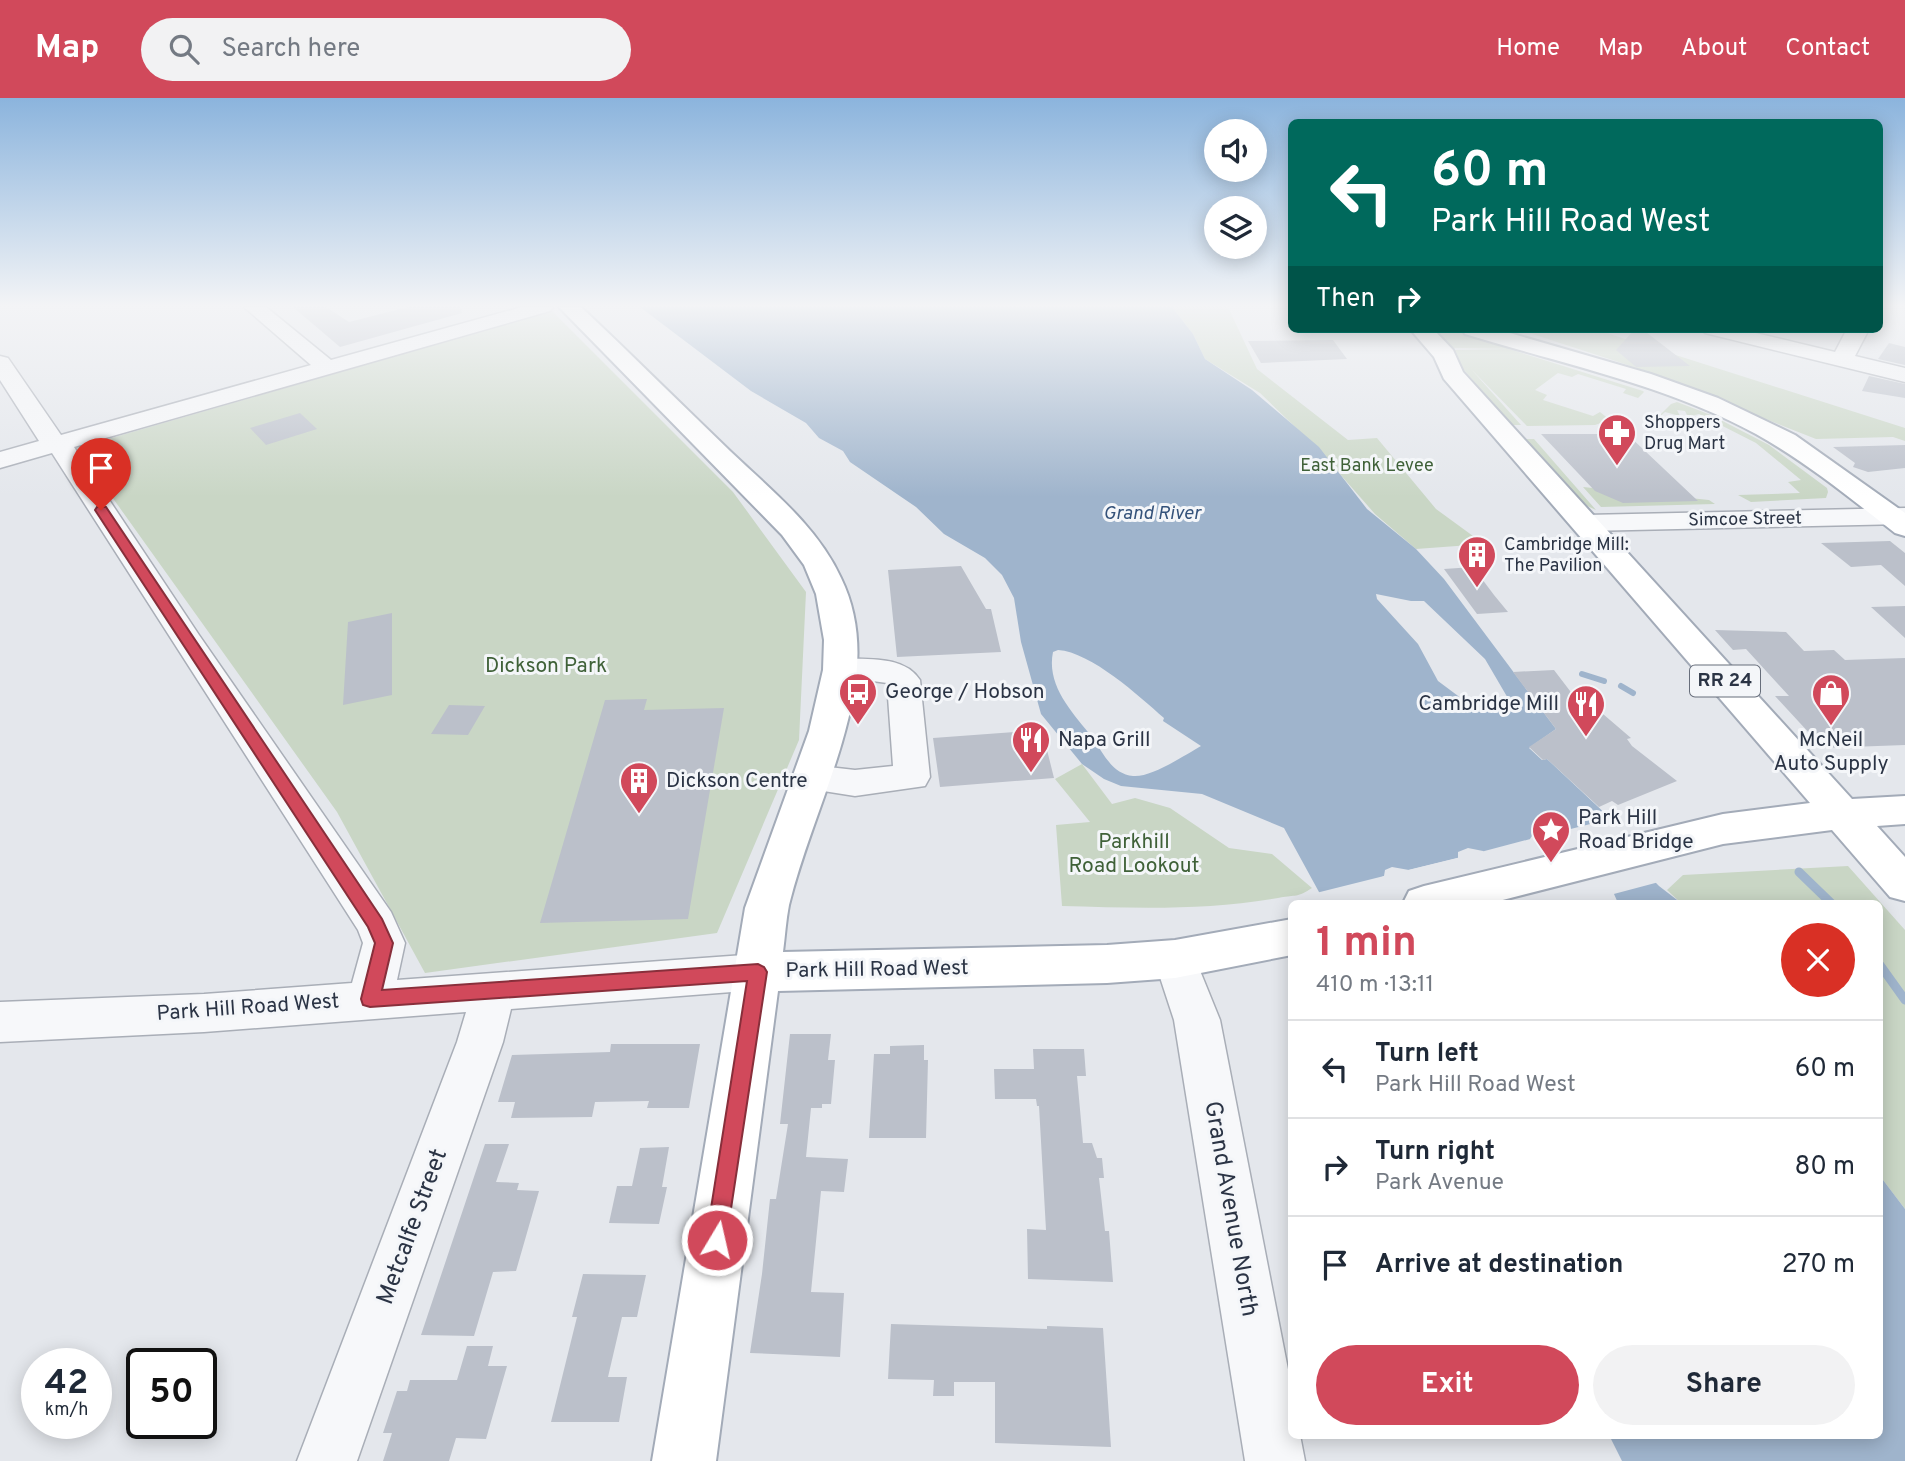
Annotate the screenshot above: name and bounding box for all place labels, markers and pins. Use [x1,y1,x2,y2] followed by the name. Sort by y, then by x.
[1596,412,1638,467] pharmacy icon: Shoppers Drug Mart
[1644,412,1725,456] place label: Shoppers Drug Mart
[71,438,131,510] pin
[1456,534,1498,589] building icon: Cambridge Mill: The Pavilion
[1504,534,1629,578] place label: Cambridge Mill: The Pavilion
[837,671,879,726] bus stop icon: George / Hobson
[1810,672,1852,727] shop icon: McNeil Auto Supply
[885,679,1045,706] place label: George / Hobson
[1565,683,1607,738] restaurant icon: Cambridge Mill
[1418,691,1559,718] place label: Cambridge Mill
[1010,719,1052,774] restaurant icon: Napa Grill
[1058,727,1151,754] place label: Napa Grill
[1773,727,1889,778] place label: McNeil Auto Supply
[618,760,660,815] building icon: Dickson Centre
[666,768,808,795] place label: Dickson Centre
[1578,805,1694,856] place label: Park Hill Road Bridge
[1530,809,1572,864] place icon: Park Hill Road Bridge

